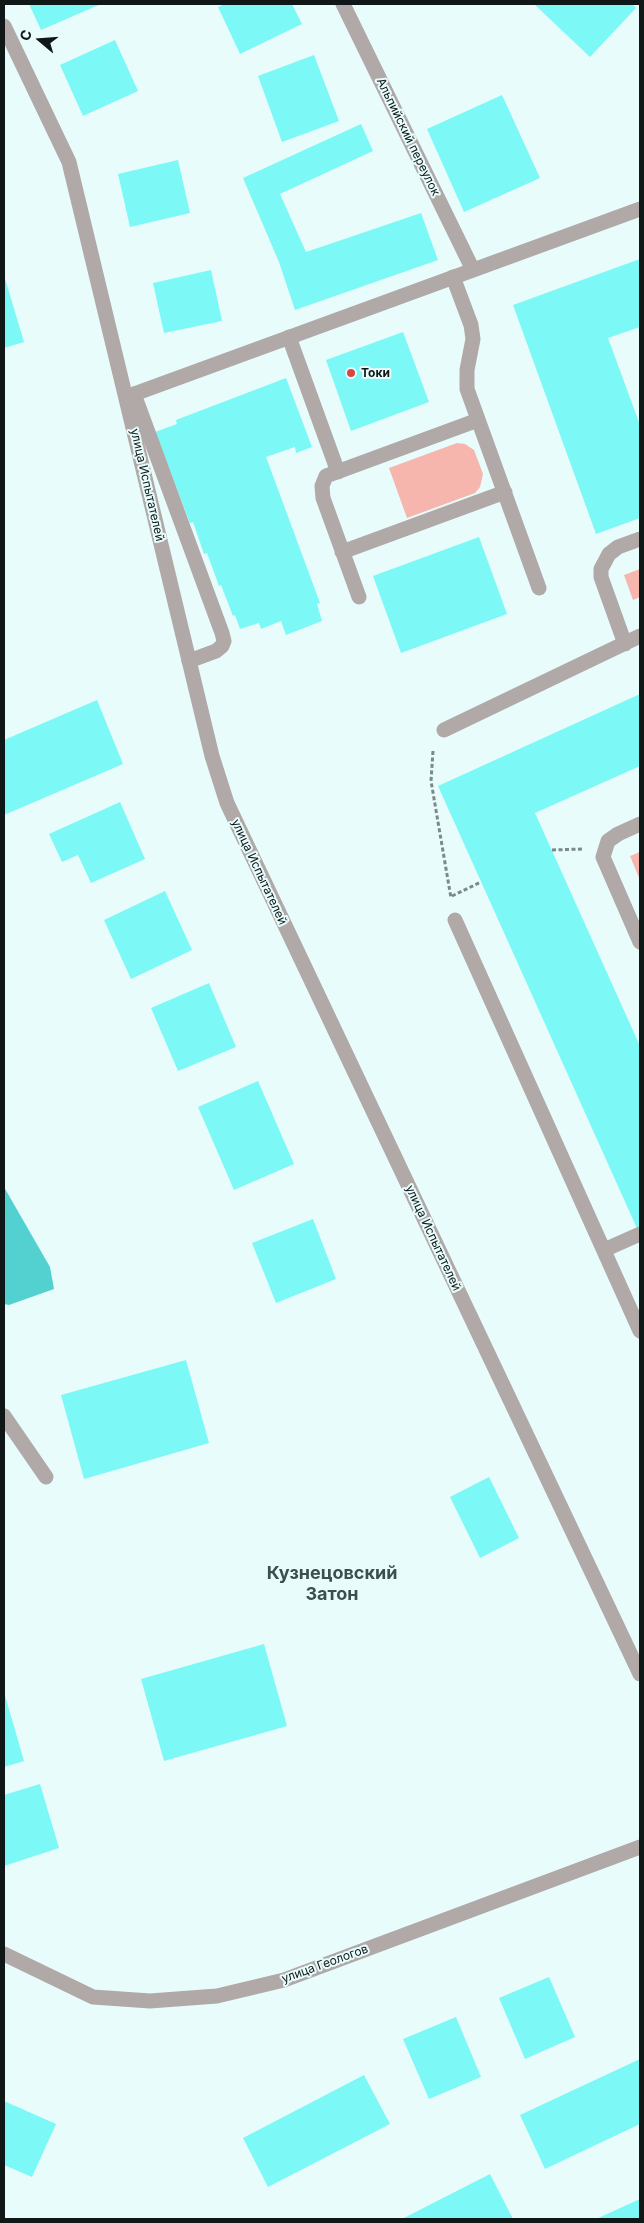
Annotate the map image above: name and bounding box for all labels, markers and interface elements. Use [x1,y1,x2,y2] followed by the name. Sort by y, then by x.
[15,15,65,65] north arrow
[16,28,35,43] text: С
[373,76,443,198] street label: Альпийский переулок
[361,366,390,380] place label: Токи
[345,367,357,379] marker: Токи
[127,427,167,543] street label: улица Испытателей
[228,817,290,927] street label: улица Испытателей
[402,1183,464,1293] street label: улица Испытателей
[267,1563,397,1606] district label: Кузнецовский Затон
[280,1942,370,1986] street label: улица Геологов

